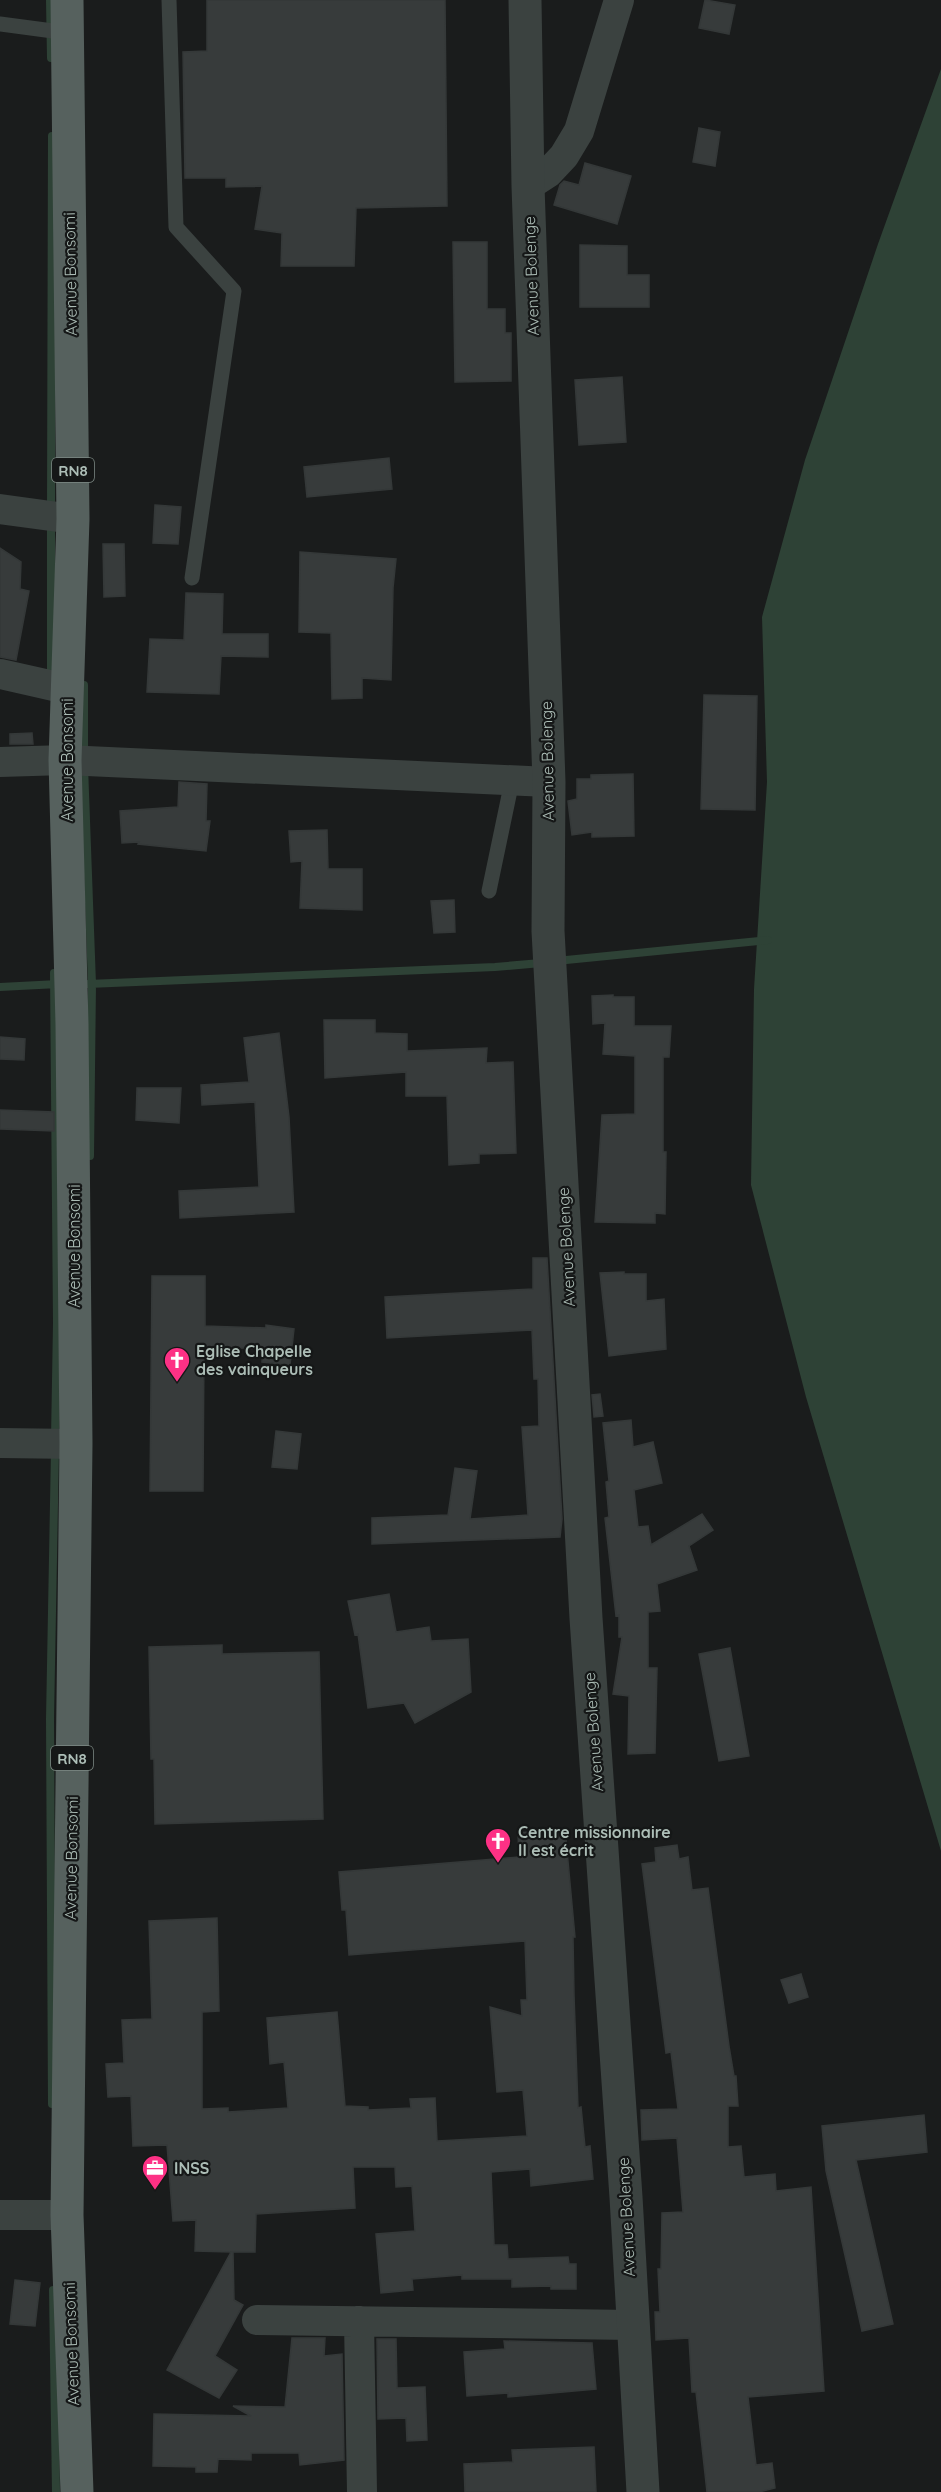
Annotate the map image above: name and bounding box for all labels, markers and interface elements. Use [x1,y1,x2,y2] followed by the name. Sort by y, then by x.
[59,212,81,336] street label: Avenue Bonsomi
[519,216,543,336] street label: Avenue Bolenge
[52,458,94,482] road number: RN8
[57,698,77,822] street label: Avenue Bonsomi
[536,701,558,821] street label: Avenue Bolenge
[64,1184,84,1308] street label: Avenue Bonsomi
[553,1187,579,1307] street label: Avenue Bolenge
[196,1341,313,1379] place label: Eglise Chapelle des vainqueurs
[162,1345,192,1383] church icon: Eglise Chapelle des vainqueurs
[579,1672,607,1792] street label: Avenue Bolenge
[51,1746,93,1770] road number: RN8
[60,1796,82,1920] street label: Avenue Bonsomi
[518,1822,671,1860] place label: Centre missionnaire Il est écrit
[483,1826,513,1864] church icon: Centre missionnaire Il est écrit
[140,2153,170,2191] office icon: INSS
[613,2157,639,2277] street label: Avenue Bolenge
[174,2158,209,2178] place label: INSS
[59,2282,83,2406] street label: Avenue Bonsomi

